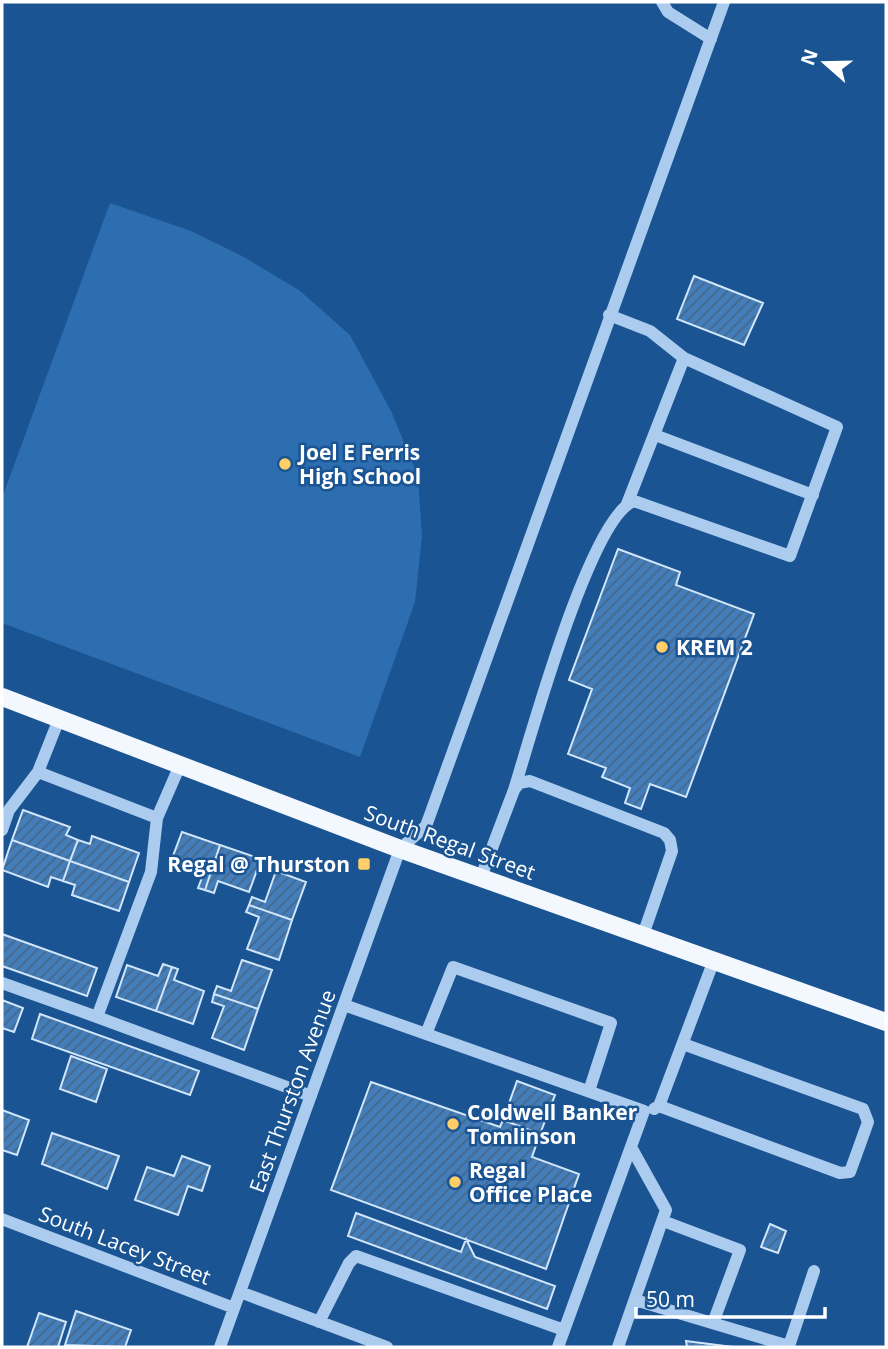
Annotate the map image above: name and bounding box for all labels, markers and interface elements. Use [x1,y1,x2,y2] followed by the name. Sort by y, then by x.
[790,28,860,98] north arrow
[794,45,824,69] text: N
[297,438,421,490] place label: Joel E Ferris High School
[277,456,293,472] marker: Joel E Ferris High School
[676,633,753,661] place label: KREM 2
[654,639,670,655] marker: KREM 2
[361,798,539,886] street label: South Regal Street
[167,850,350,878] place label: Regal @ Thurston
[356,856,372,872] marker: Regal @ Thurston
[242,986,342,1196] street label: East Thurston Avenue
[467,1098,638,1150] place label: Coldwell Banker Tomlinson
[445,1116,461,1132] marker: Coldwell Banker Tomlinson
[469,1156,593,1208] place label: Regal Office Place
[447,1174,463,1190] marker: Regal Office Place
[35,1199,215,1291] street label: South Lacey Street
[636,1276,825,1320] scale bar
[646,1285,695,1313] text: 50 m

